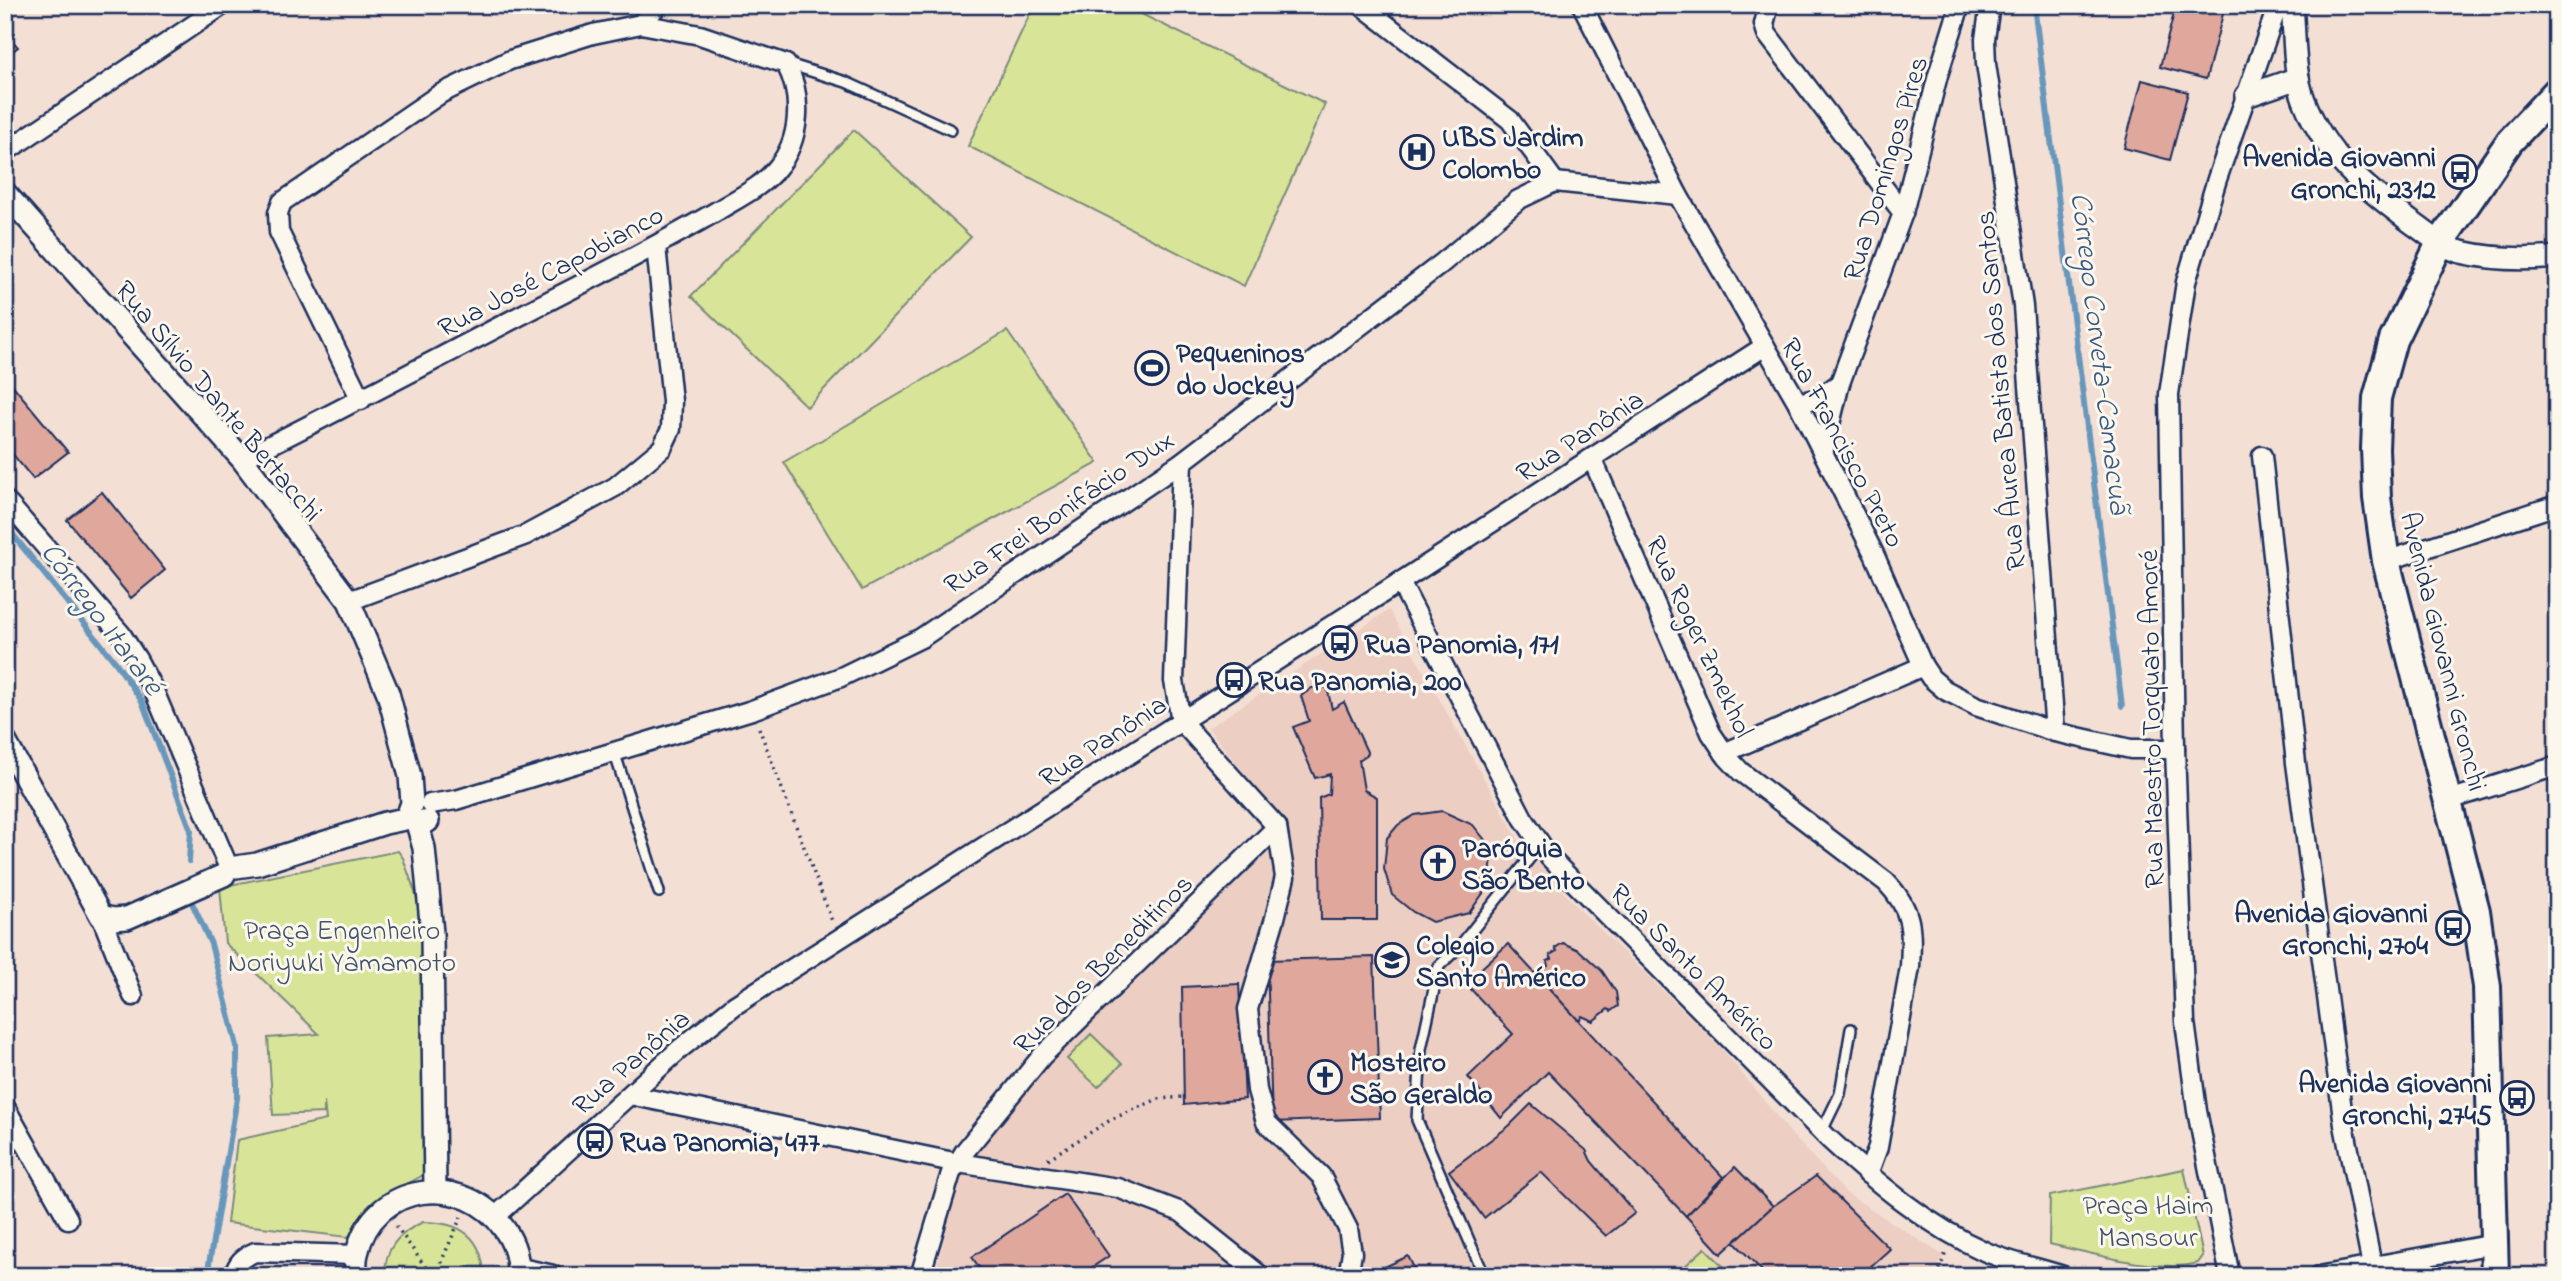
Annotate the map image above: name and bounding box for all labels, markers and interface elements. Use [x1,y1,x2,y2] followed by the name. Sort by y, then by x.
[1834,52,1941,286] street label: Rua Domingos Pires
[1442,119,1584,192] place label: UBS Jardim Colombo
[1398,133,1436,171] hospital icon: UBS Jardim Colombo
[2242,139,2436,212] place label: Avenida Giovanni Gronchi, 2312
[2441,153,2479,191] bus stop icon: Avenida Giovanni Gronchi, 2312
[2056,190,2140,519] water label: Córrego Corveta-Camacuã
[431,196,672,350] street label: Rua José Capobianco
[1966,209,2039,572] street label: Rua Áurea Batista dos Santos
[104,272,331,532] street label: Rua Sílvio Dante Bertacchi
[1768,331,1914,556] street label: Rua Francisco Preto
[1176,335,1305,408] place label: Pequeninos do Jockey
[1133,349,1171,387] sports icon: Pequeninos do Jockey
[1509,381,1653,495] street label: Rua Panônia
[936,421,1183,606] street label: Rua Frei Bonifácio Dux
[2387,508,2496,796] street label: Avenida Giovanni Gronchi
[1633,530,1763,745] street label: Rua Roger Zmekhol
[28,534,174,707] water label: Córrego Itararé
[2130,549,2177,889] street label: Rua Maestro Torquato Amoré
[1321,624,1359,662] bus stop icon: Rua Panomia, 171
[1364,626,1559,667] place label: Rua Panomia, 171
[1215,661,1253,699] bus stop icon: Rua Panomia, 200
[1258,663,1461,704] place label: Rua Panomia, 200
[1032,686,1176,800] street label: Rua Panônia
[1462,830,1585,903] place label: Paróquia São Bento
[1419,844,1457,882] church icon: Paróquia São Bento
[1005,866,1204,1065] street label: Rua dos Beneditinos
[1599,875,1786,1062] street label: Rua Santo Américo
[2234,895,2428,968] place label: Avenida Giovanni Gronchi, 2704
[2434,909,2472,947] bus stop icon: Avenida Giovanni Gronchi, 2704
[228,912,456,985] park label: Praça Engenheiro Noriyuki Yamamoto
[1416,927,1586,1000] place label: Colegio Santo Américo
[1373,941,1411,979] school or university icon: Colegio Santo Américo
[564,1000,701,1127] street label: Rua Panônia
[1350,1044,1493,1117] place label: Mosteiro São Geraldo
[1306,1058,1344,1096] church icon: Mosteiro São Geraldo
[2298,1065,2492,1138] place label: Avenida Giovanni Gronchi, 2745
[2498,1079,2536,1117] bus stop icon: Avenida Giovanni Gronchi, 2745
[576,1122,614,1160] bus stop icon: Rua Panomia, 477
[620,1124,820,1165] place label: Rua Panomia, 477
[2082,1187,2214,1260] park label: Praça Haim Mansour

